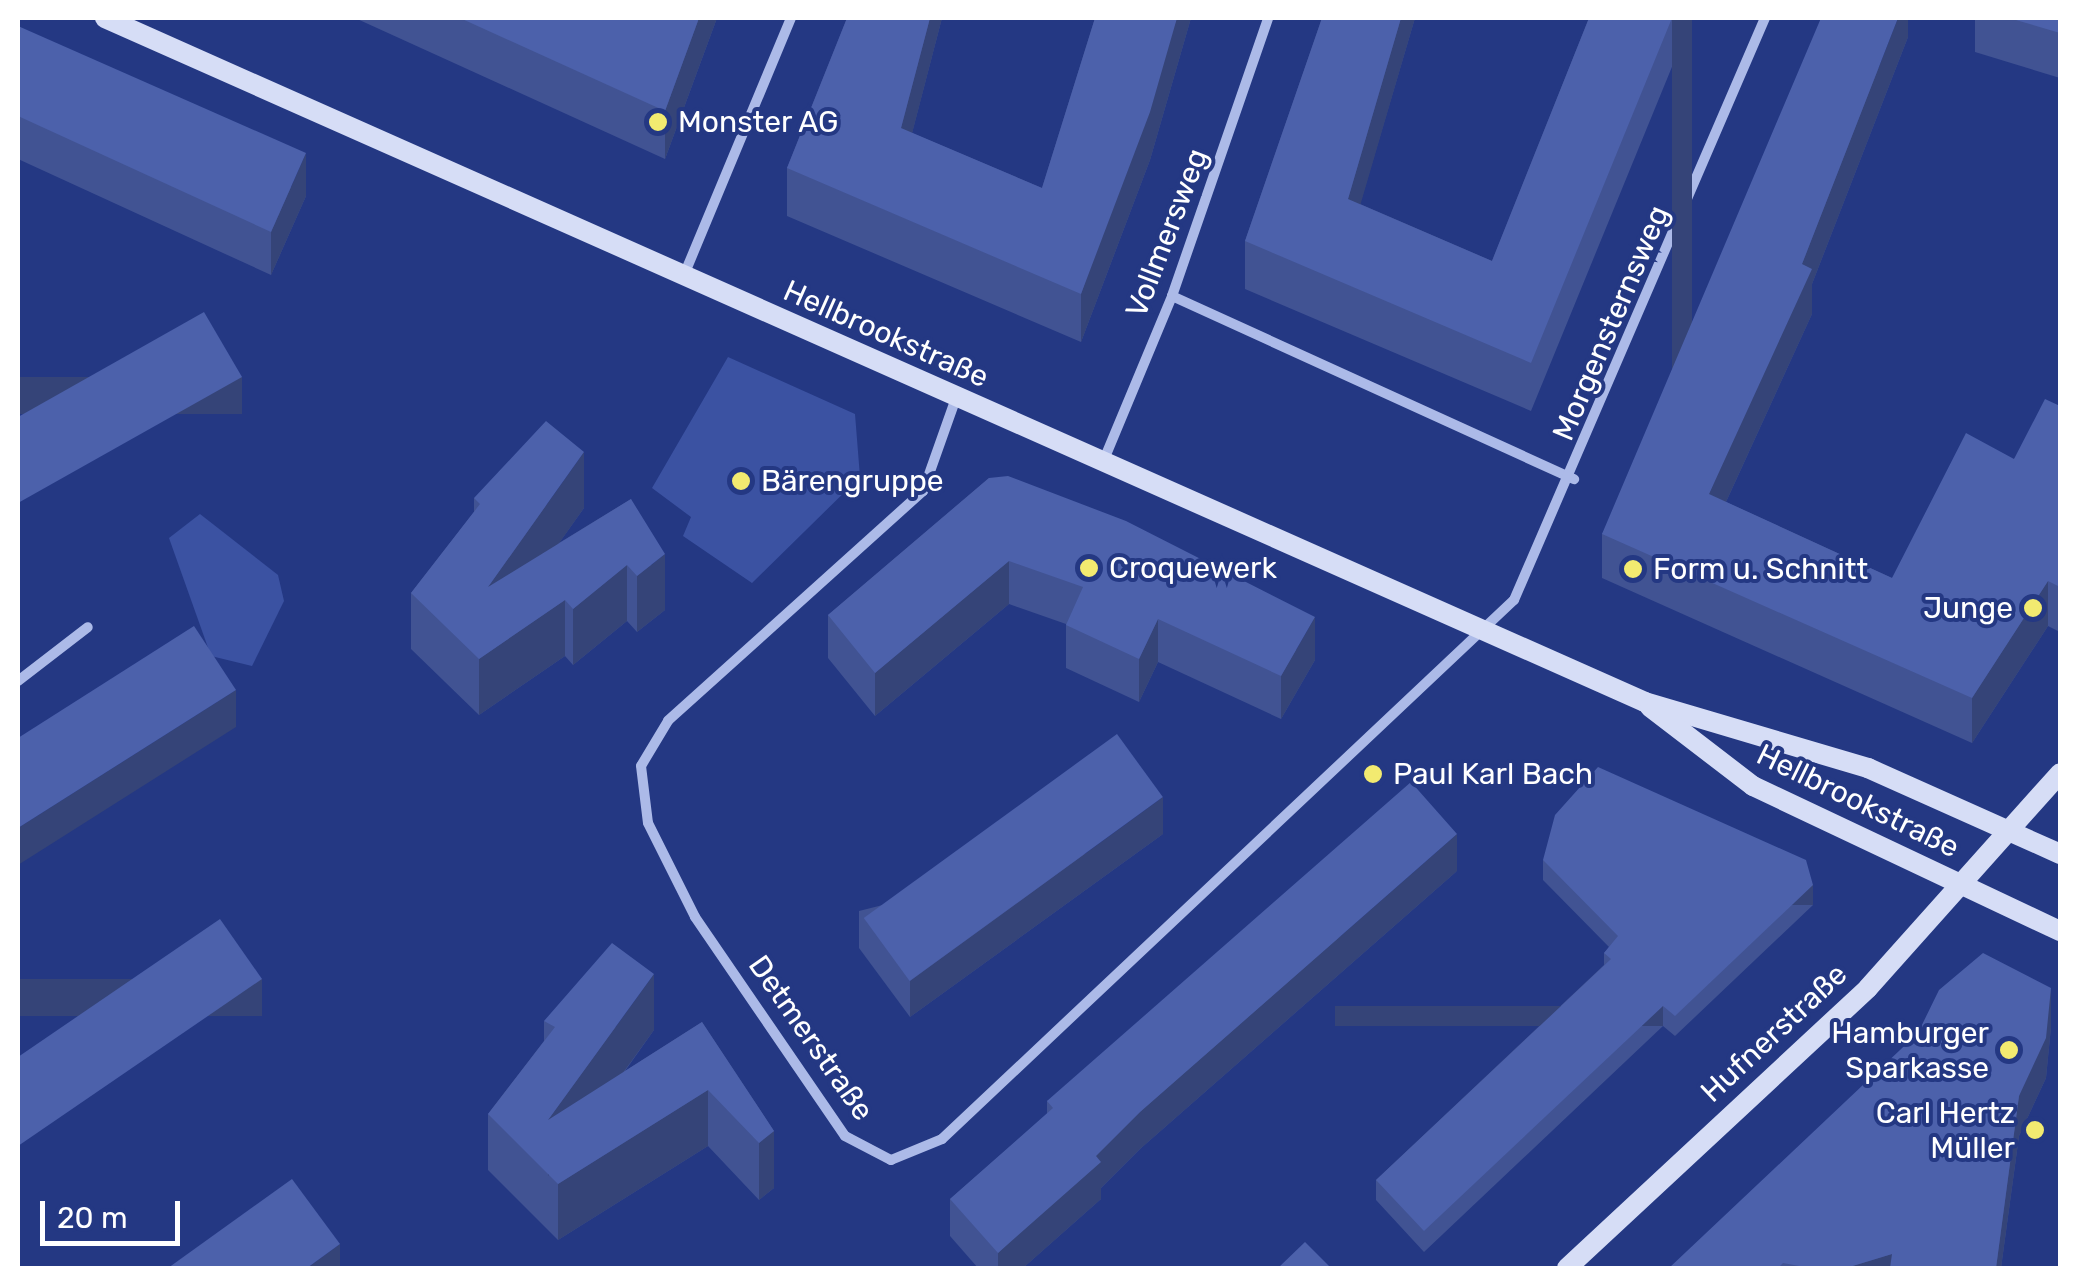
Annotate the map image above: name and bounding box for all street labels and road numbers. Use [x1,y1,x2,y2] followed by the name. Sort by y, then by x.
[1118,143,1216,323] street label: Vollmersweg
[1545,200,1677,446] street label: Morgensternsweg
[778,273,994,395] street label: Hellbrookstraße
[1751,736,1965,866] street label: Hellbrookstraße
[741,949,881,1127] street label: Detmerstraße
[1693,956,1855,1110] street label: Hufnerstraße

